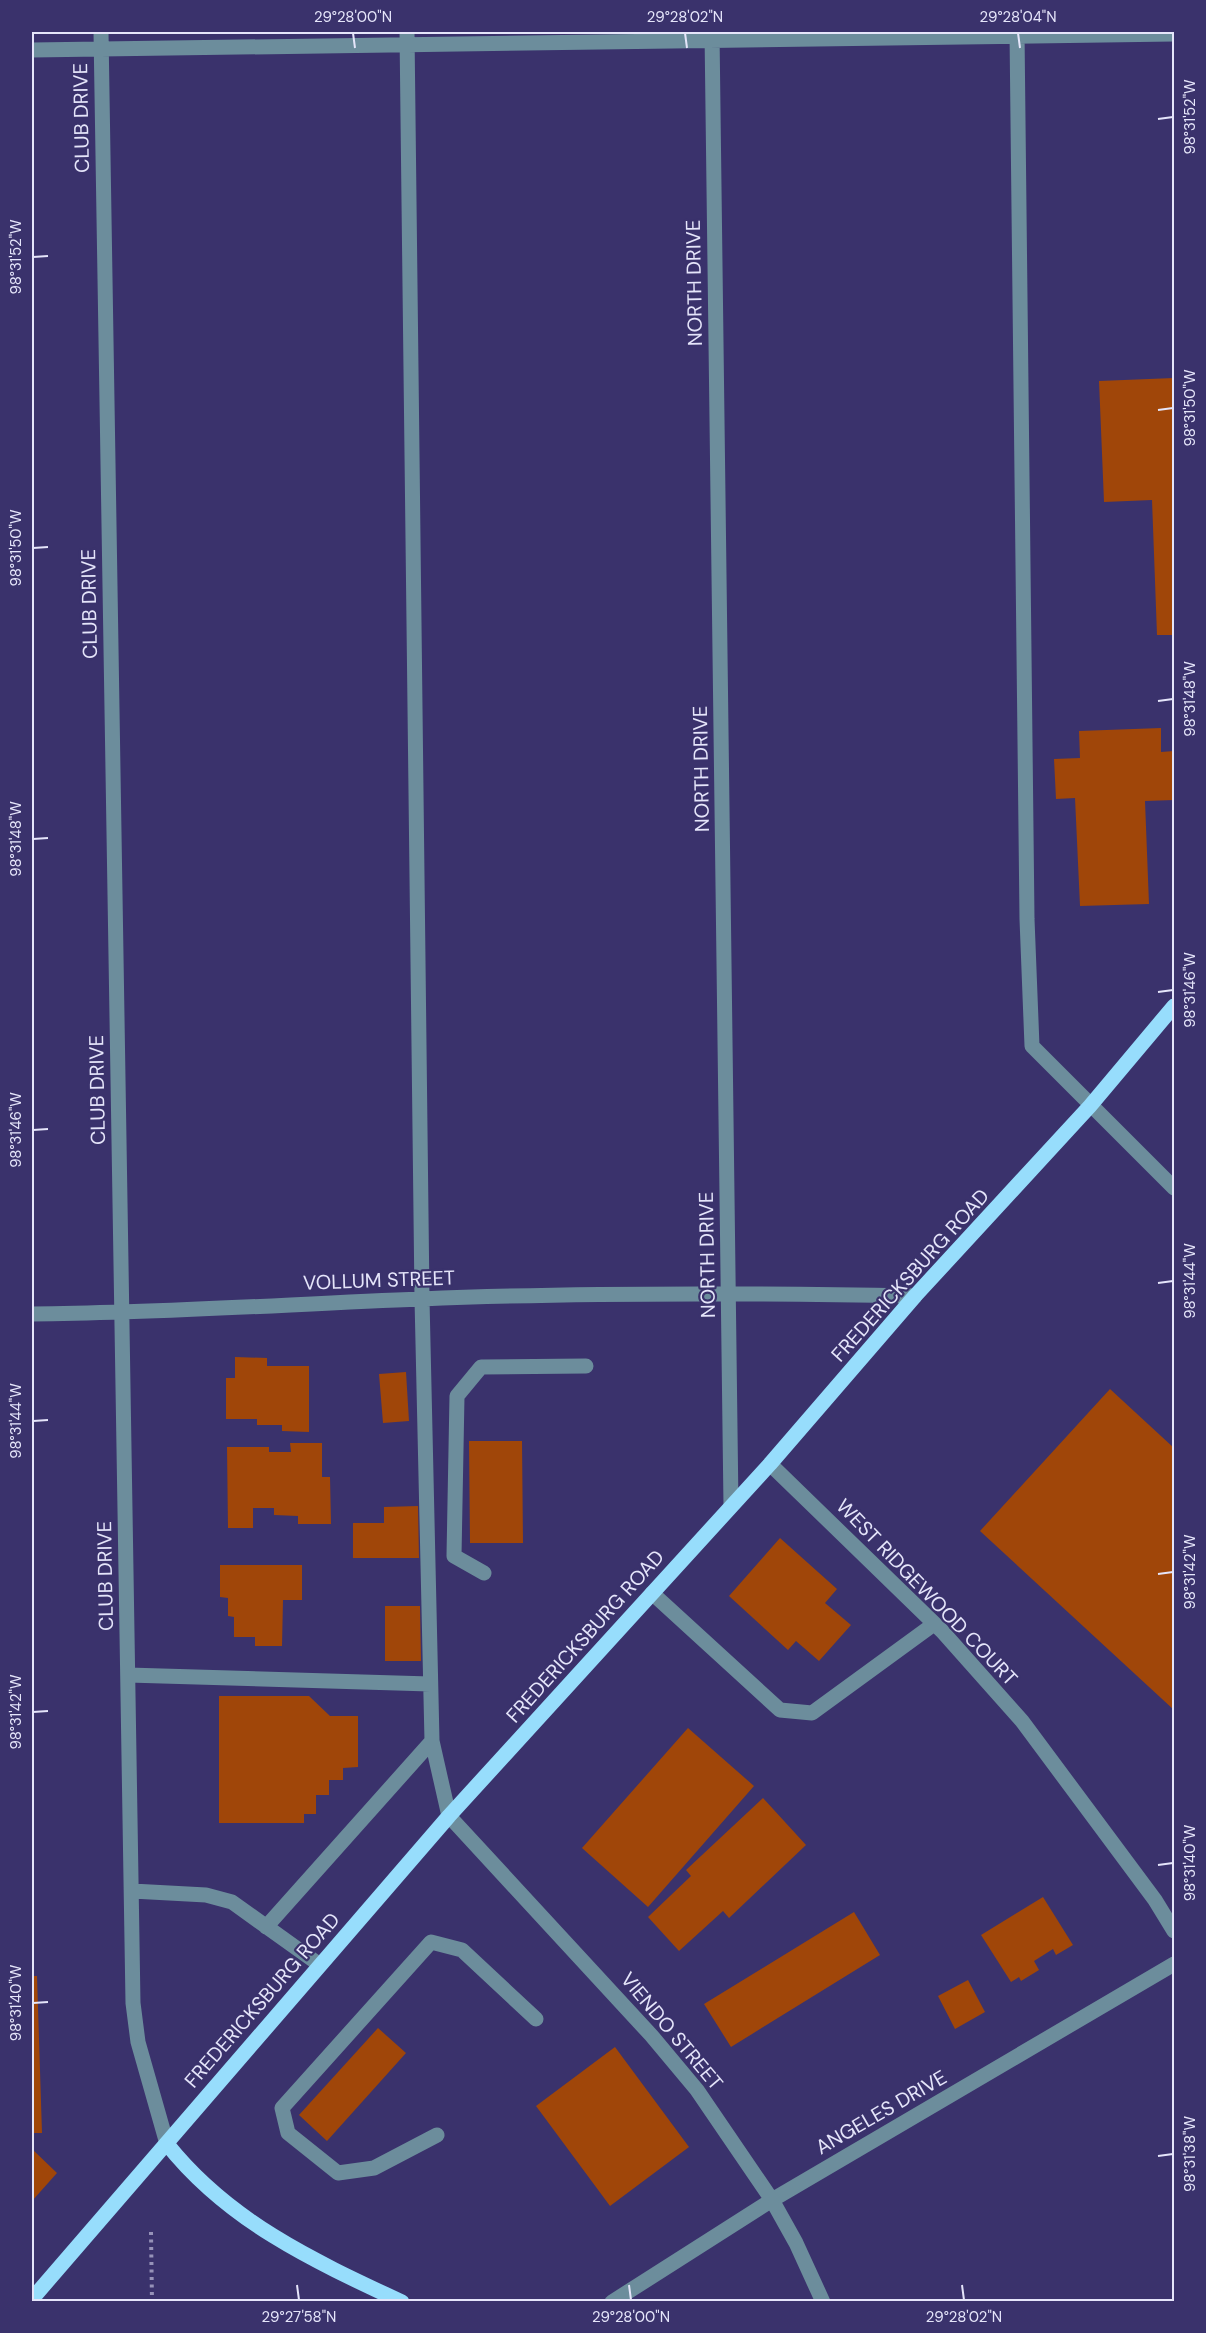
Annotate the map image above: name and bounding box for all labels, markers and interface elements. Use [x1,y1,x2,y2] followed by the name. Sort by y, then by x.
[314,7,392,27] text: 29°28'00"N
[647,7,723,27] text: 29°28'02"N
[979,7,1057,27] text: 29°28'04"N
[67,63,95,173] street label: CLUB DRIVE
[1180,79,1200,155] text: 98°31'52"W
[6,219,26,295] text: 98°31'52"W
[680,220,708,346] street label: NORTH DRIVE
[1180,369,1200,446] text: 98°31'50"W
[6,509,26,586] text: 98°31'50"W
[75,549,103,659] street label: CLUB DRIVE
[1180,661,1200,737] text: 98°31'48"W
[687,706,715,832] street label: NORTH DRIVE
[6,801,26,877] text: 98°31'48"W
[1180,952,1200,1028] text: 98°31'46"W
[83,1035,111,1145] street label: CLUB DRIVE
[6,1092,26,1168] text: 98°31'46"W
[825,1183,995,1367] street label: FREDERICKSBURG ROAD
[693,1192,721,1318] street label: NORTH DRIVE
[1180,1243,1200,1319] text: 98°31'44"W
[302,1264,456,1296] street label: VOLLUM STREET
[6,1383,26,1459] text: 98°31'44"W
[831,1493,1023,1691] street label: WEST RIDGEWOOD COURT
[91,1521,119,1631] street label: CLUB DRIVE
[1180,1534,1200,1609] text: 98°31'42"W
[500,1544,670,1728] street label: FREDERICKSBURG ROAD
[6,1674,26,1749] text: 98°31'42"W
[1180,1824,1200,1901] text: 98°31'40"W
[179,1907,345,2093] street label: FREDERICKSBURG ROAD
[6,1964,26,2041] text: 98°31'40"W
[615,1967,729,2095] street label: VIENDO STREET
[811,2064,951,2160] street label: ANGELES DRIVE
[1180,2116,1200,2192] text: 98°31'38"W
[262,2307,336,2327] text: 29°27'58"N
[592,2307,670,2327] text: 29°28'00"N
[926,2307,1002,2327] text: 29°28'02"N

